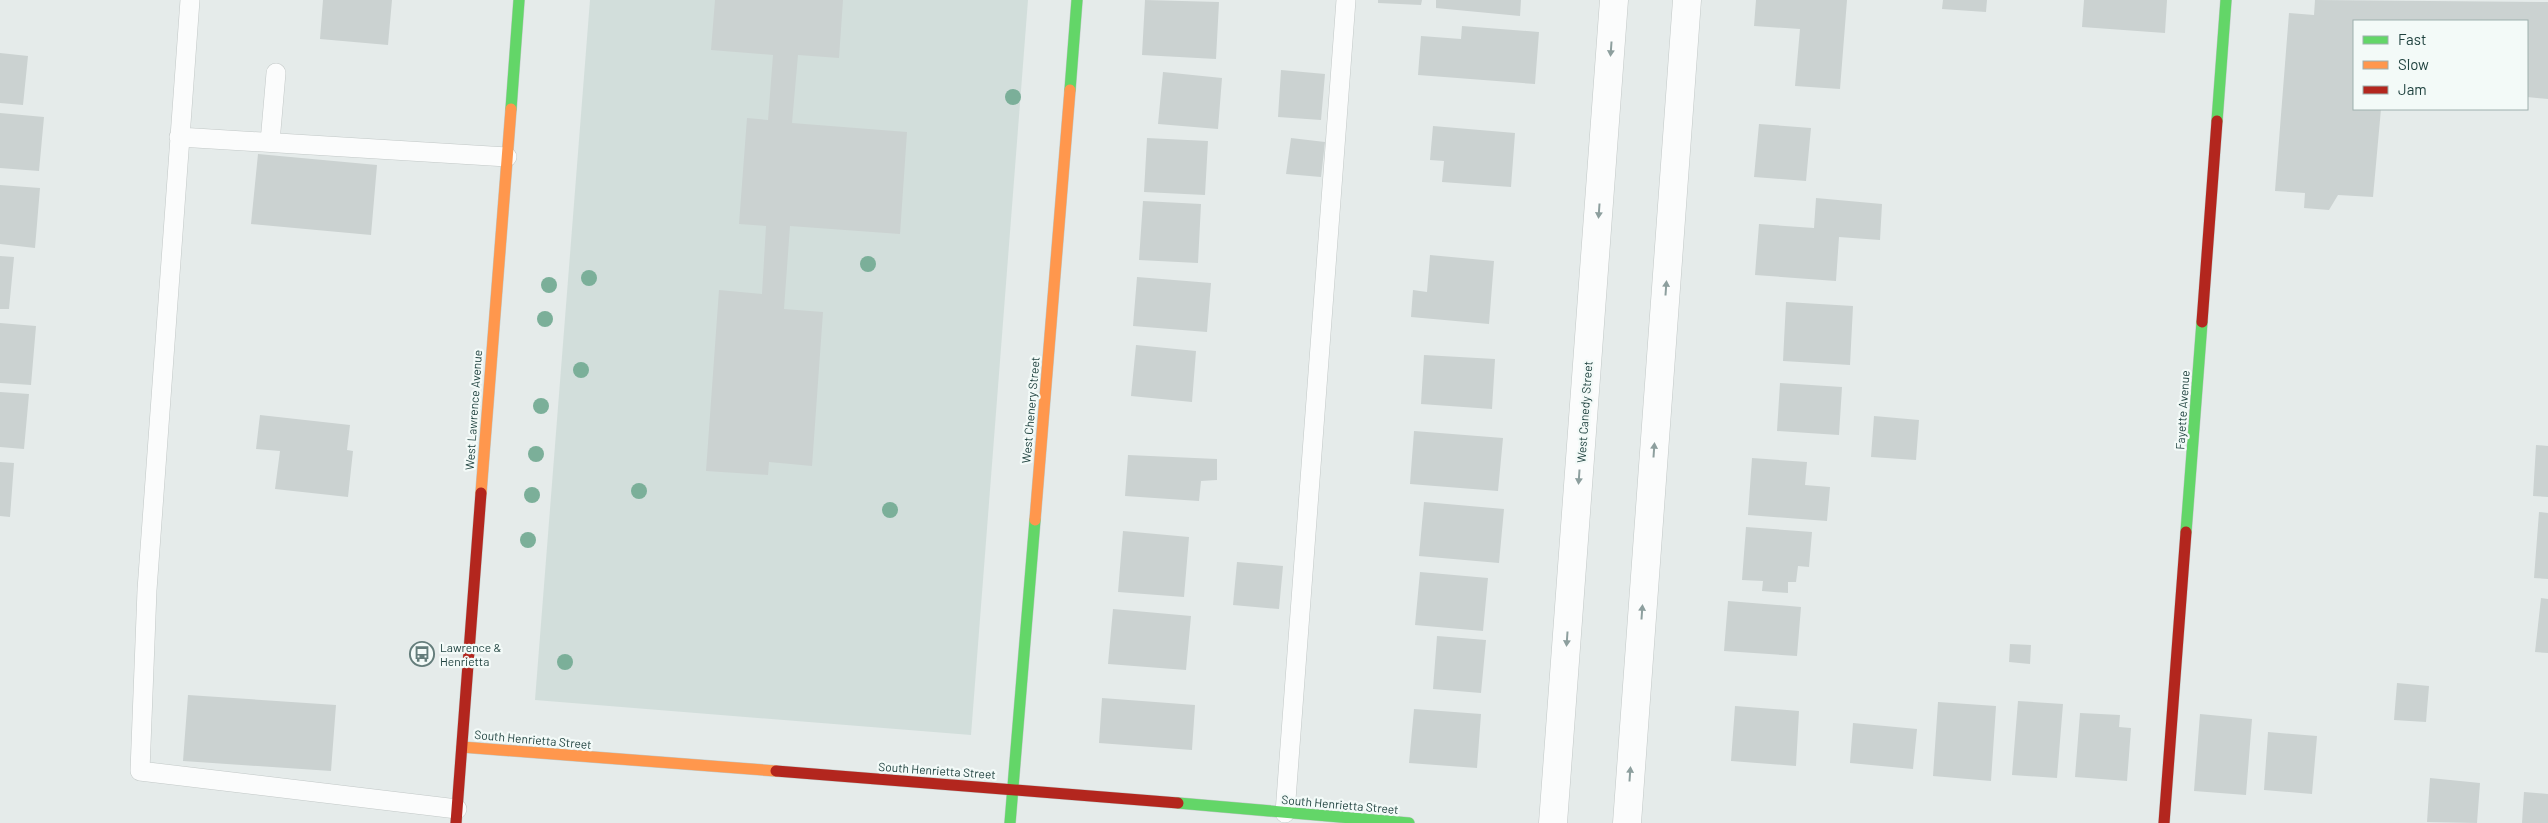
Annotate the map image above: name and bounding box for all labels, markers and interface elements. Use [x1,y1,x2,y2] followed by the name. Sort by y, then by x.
[2353,20,2528,110] legend
[2398,30,2426,48] text: Fast
[1606,41,1614,57] one-way arrow
[2398,55,2429,73] text: Slow
[2398,80,2427,98] text: Jam
[1594,203,1602,219] one-way arrow
[1662,280,1670,296] one-way arrow
[462,349,484,471] street label: West Lawrence Avenue
[1018,356,1042,464] street label: West Chenery Street
[1573,361,1595,463] street label: West Canedy Street
[2172,370,2192,450] street label: Fayette Avenue
[1650,442,1658,458] one-way arrow
[1574,470,1582,486] one-way arrow
[1638,604,1646,620] one-way arrow
[1562,632,1570,648] one-way arrow
[440,640,502,668] place label: Lawrence & Henrietta
[409,641,435,667] bus stop icon: Lawrence & Henrietta
[474,727,592,751] street label: South Henrietta Street
[878,759,996,781] street label: South Henrietta Street
[1627,766,1635,782] one-way arrow
[1281,792,1399,816] street label: South Henrietta Street

